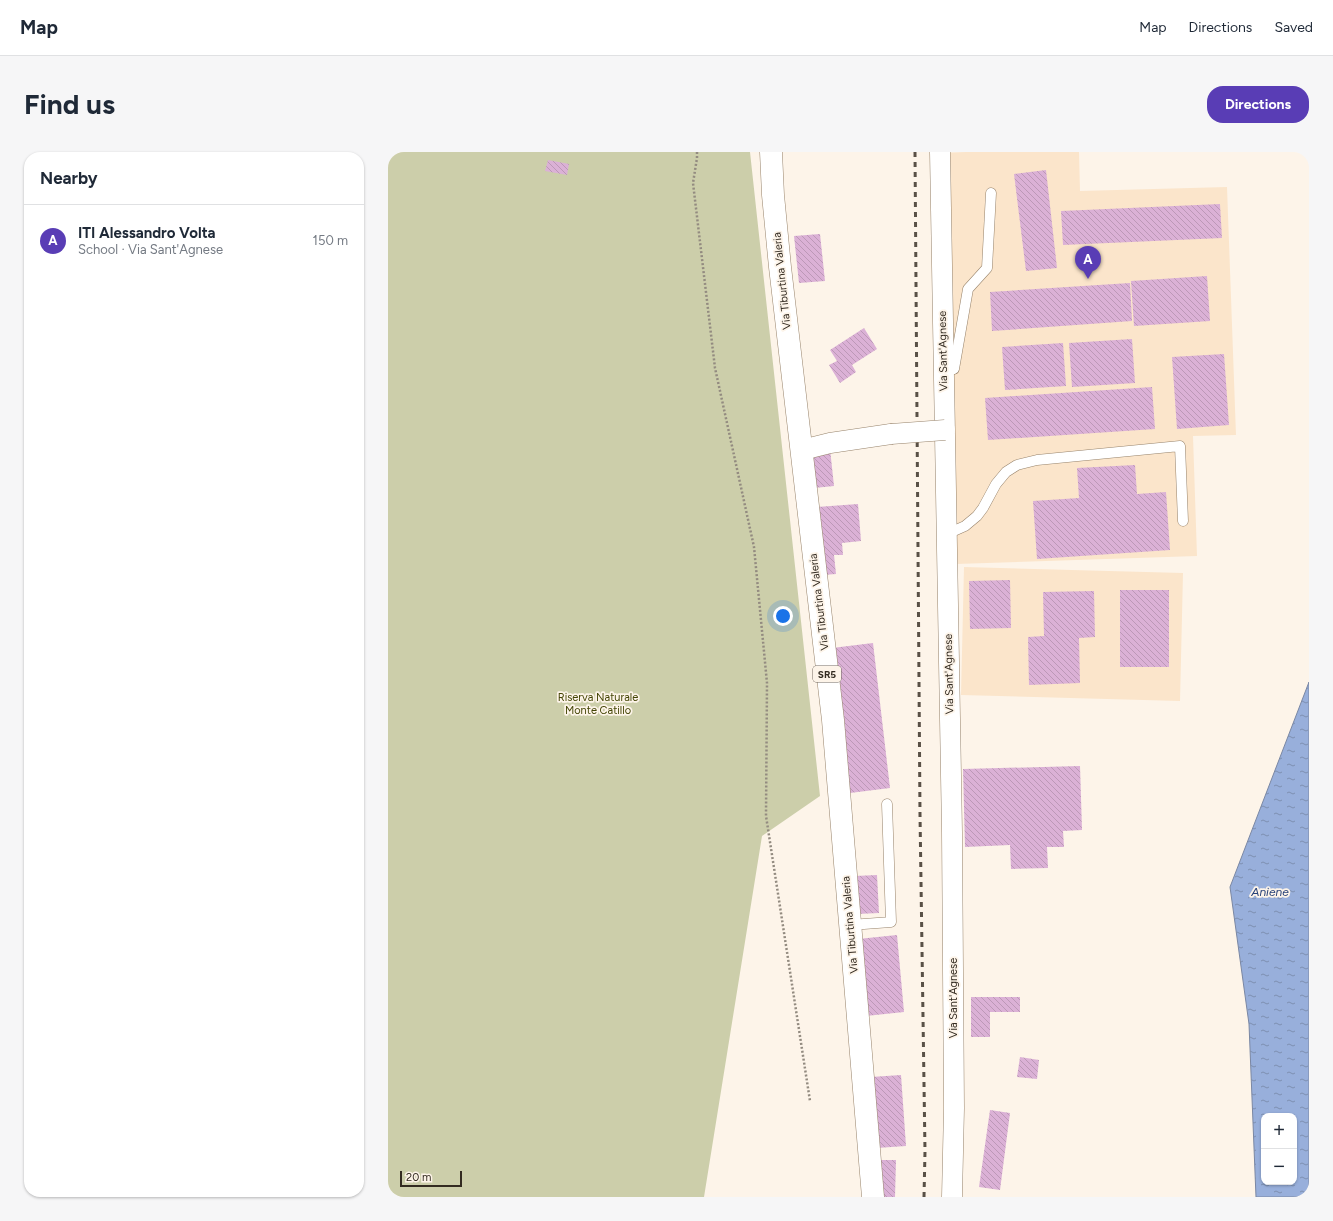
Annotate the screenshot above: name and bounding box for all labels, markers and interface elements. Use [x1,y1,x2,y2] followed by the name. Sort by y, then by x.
[20,16,58,39] text: Map
[1139,19,1167,36] text: Map
[1189,19,1252,36] text: Directions
[1274,19,1313,36] text: Saved
[1207,86,1309,123] button: Directions
[24,87,115,121] text: Find us
[40,168,98,188] text: Nearby
[78,224,216,242] text: ITI Alessandro Volta
[770,232,794,330] street label: Via Tiburtina Valeria
[48,233,58,248] text: A
[313,233,348,248] text: 150 m
[78,242,223,257] text: School · Via Sant'Agnese
[1075,246,1101,279] pin: A
[936,311,950,391] street label: Via Sant'Agnese
[807,553,831,651] street label: Via Tiburtina Valeria
[773,606,793,626] your location
[942,634,956,714] street label: Via Sant'Agnese
[813,666,841,682] road number: SR5
[558,691,638,717] park label: Riserva Naturale Monte Catillo
[839,876,861,974] street label: Via Tiburtina Valeria
[1250,885,1289,899] water label: Aniene
[947,958,960,1038] street label: Via Sant'Agnese
[1261,1113,1297,1185] map controls
[1261,1113,1297,1149] button: +
[1261,1149,1297,1185] button: −
[400,1169,462,1188] scale bar
[406,1171,431,1184] text: 20 m

